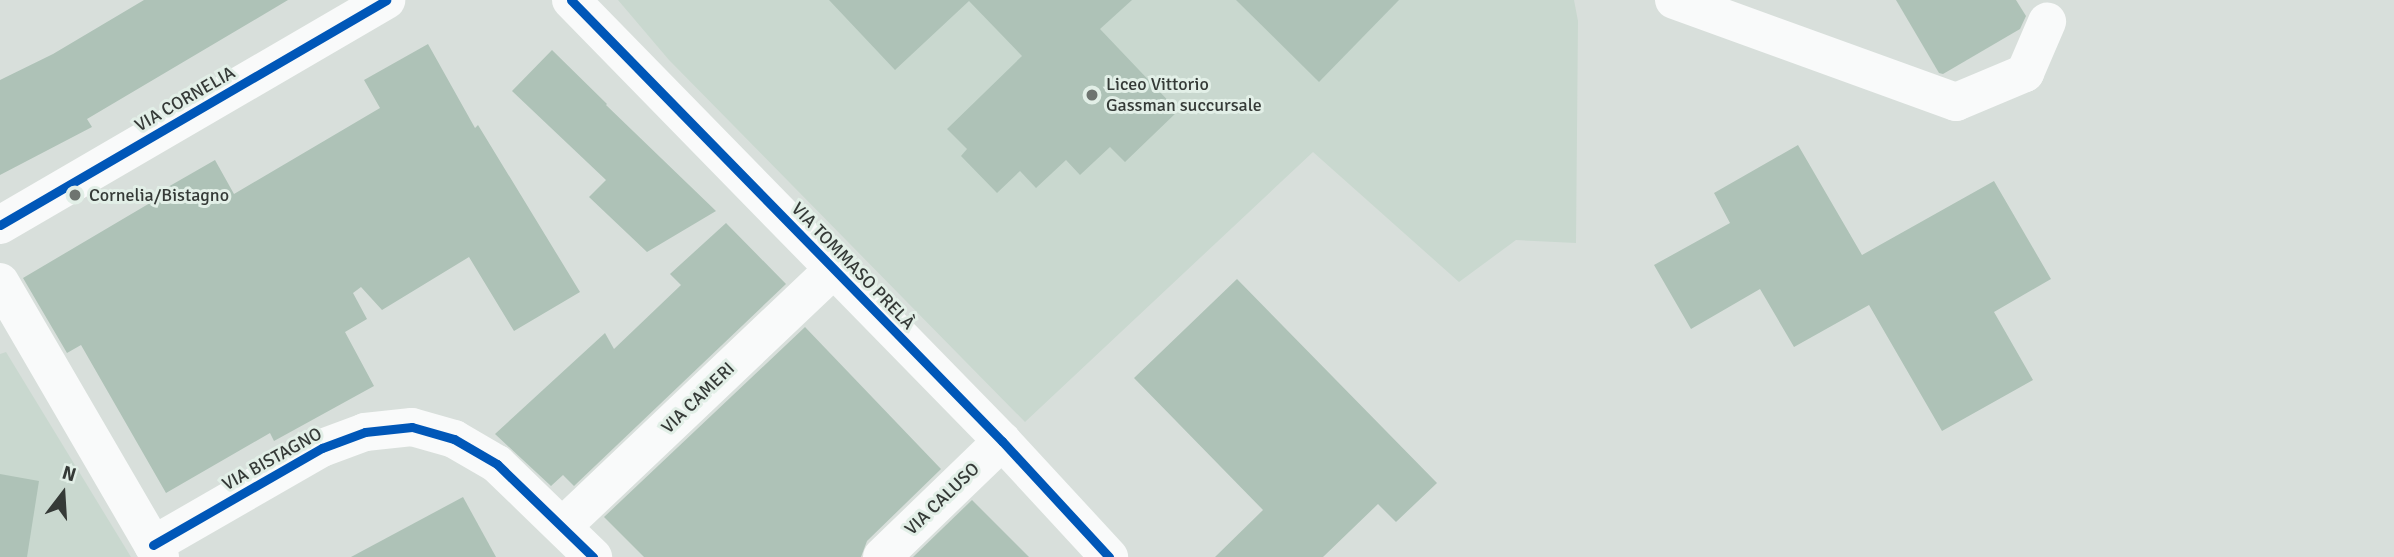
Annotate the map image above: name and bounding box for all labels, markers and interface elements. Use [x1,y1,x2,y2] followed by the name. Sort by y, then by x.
[131,62,239,136] street label: VIA CORNELIA
[1106,74,1262,116] place label: Liceo Vittorio Gassman succursale
[1084,87,1100,103] marker: Liceo Vittorio Gassman succursale
[89,184,229,206] place label: Cornelia/Bistagno
[67,187,83,203] marker: Cornelia/Bistagno
[787,198,919,334] street label: VIA TOMMASO PRELÀ
[657,358,739,438] street label: VIA CAMERI
[218,423,326,495] street label: VIA BISTAGNO
[900,458,984,540] street label: VIA CALUSO
[28,459,98,529] north arrow
[59,461,79,487] text: N

